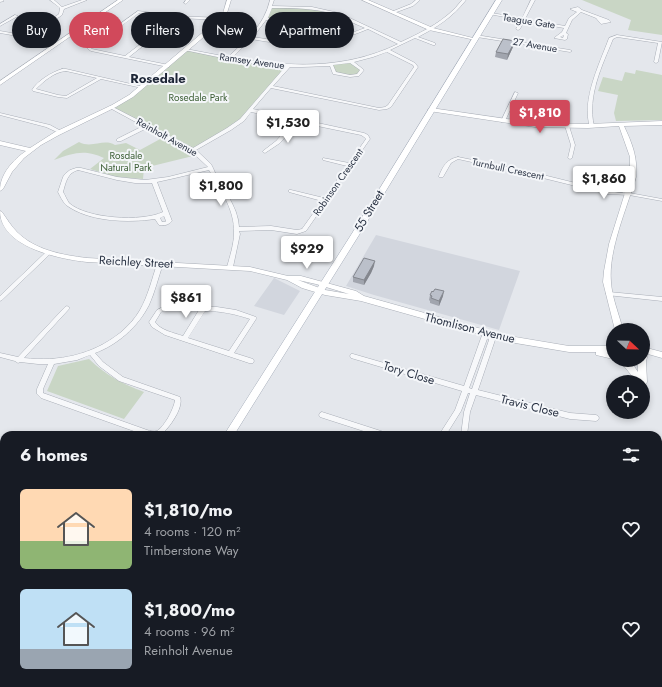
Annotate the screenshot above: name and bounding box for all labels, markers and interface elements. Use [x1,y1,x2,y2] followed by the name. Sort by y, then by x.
[502,9,556,33] street label: Teague Gate
[12,12,61,48] chip: Buy
[69,12,123,48] chip: Rent
[131,12,194,48] chip: Filters
[202,12,257,48] chip: New
[265,12,354,48] chip: Apartment
[511,34,559,56] street label: 27 Avenue
[218,49,286,73] street label: Ramsey Avenue
[130,69,186,88] district label: Rosedale
[168,90,228,105] park label: Rosedale Park
[507,100,573,134] pin: $1,810
[519,103,561,122] text: $1,810
[255,110,321,144] pin: $1,530
[266,113,310,132] text: $1,530
[134,114,200,160] street label: Reinholt Avenue
[309,145,367,219] street label: Robinson Crescent
[100,148,152,175] park label: Rosdale Natural Park
[471,154,546,184] street label: Turnbull Crescent
[571,166,637,200] pin: $1,860
[582,169,626,188] text: $1,860
[188,173,254,207] pin: $1,800
[199,176,243,195] text: $1,800
[349,187,389,235] street label: 55 Street
[283,236,331,270] pin: $929
[290,239,324,258] text: $929
[98,251,174,273] street label: Reichley Street
[162,285,210,319] pin: $861
[170,288,202,307] text: $861
[423,308,517,348] street label: Thomlison Avenue
[606,323,650,367] north arrow
[606,323,650,419] map controls
[381,357,437,389] street label: Tory Close
[606,375,650,419] button: locate
[499,390,561,422] street label: Travis Close
[20,443,88,467] text: 6 homes
[620,444,642,466] icon: filters
[144,498,232,522] text: $1,810/mo
[52,505,100,553] icon: home
[620,518,642,540] icon: heart
[144,522,241,541] text: 4 rooms · 120 m²
[144,541,238,560] text: Timberstone Way
[144,598,235,622] text: $1,800/mo
[52,605,100,653] icon: home
[620,618,642,640] icon: heart
[144,622,235,641] text: 4 rooms · 96 m²
[144,641,233,660] text: Reinholt Avenue

